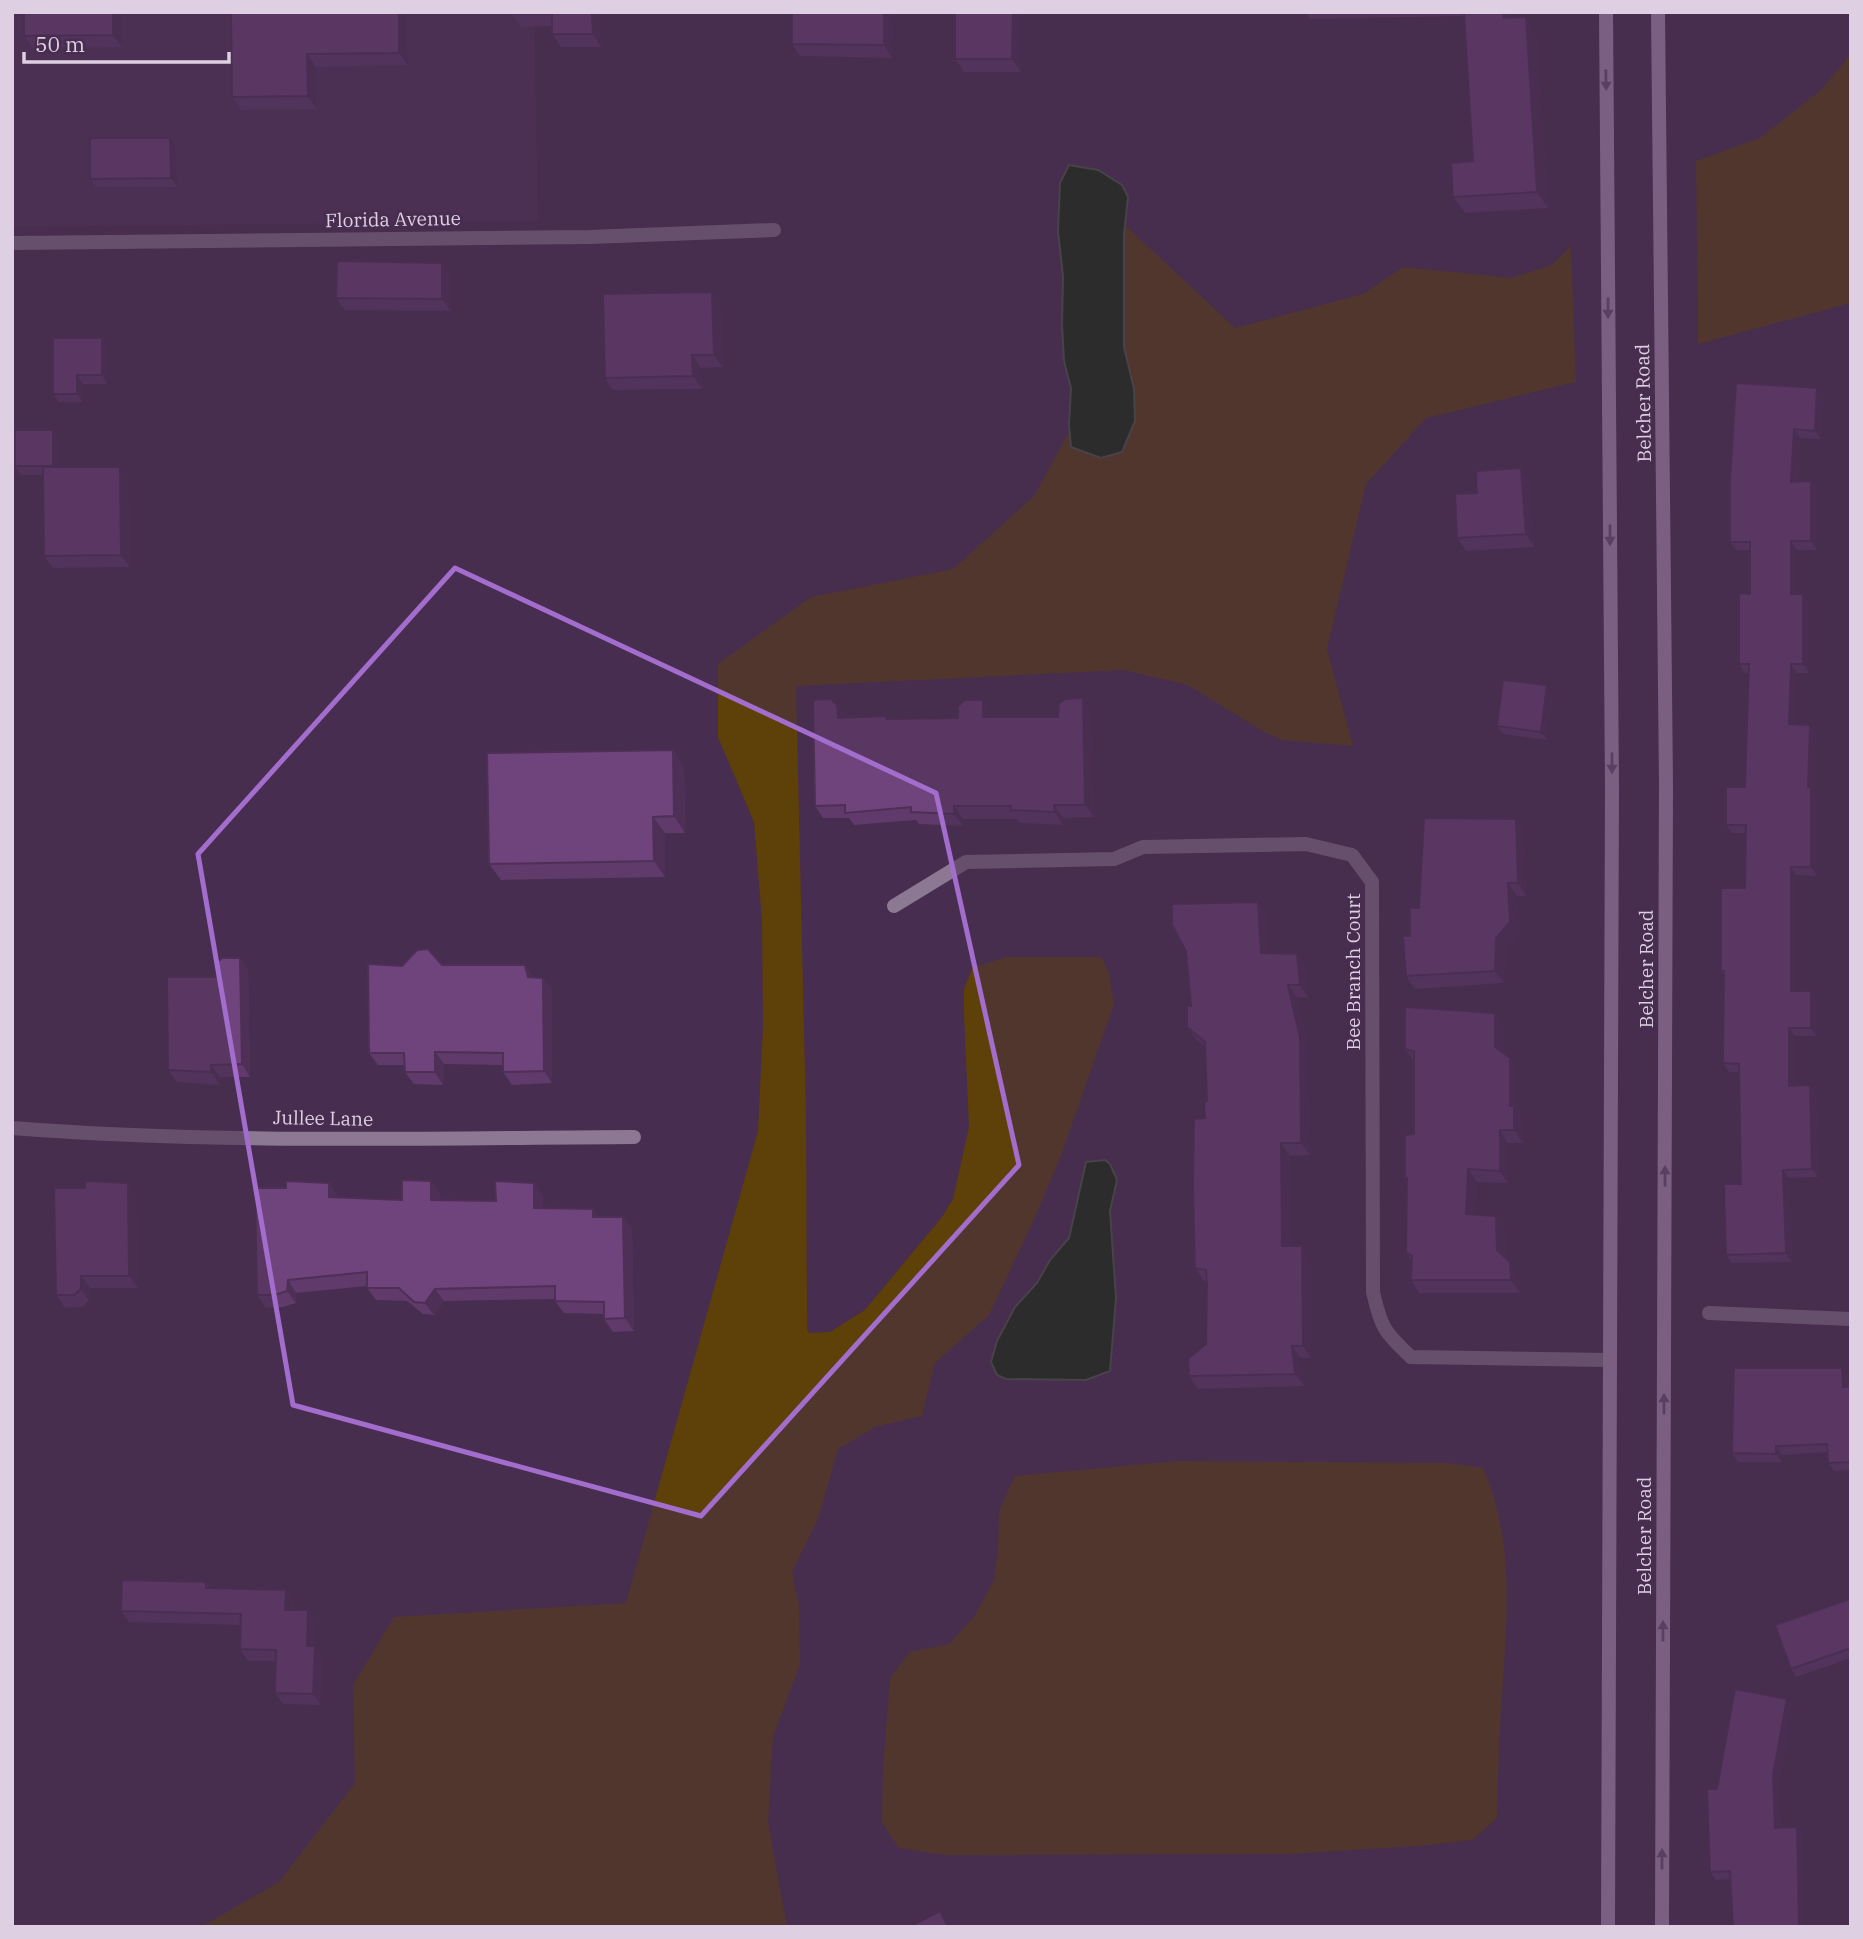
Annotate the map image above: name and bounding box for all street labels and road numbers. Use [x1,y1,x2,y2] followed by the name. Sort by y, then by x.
[325,206,461,232] street label: Florida Avenue
[1630,343,1656,463] street label: Belcher Road
[1341,893,1365,1051] street label: Bee Branch Court
[1634,910,1658,1028] street label: Belcher Road
[273,1105,373,1131] street label: Jullee Lane
[1632,1477,1656,1595] street label: Belcher Road

